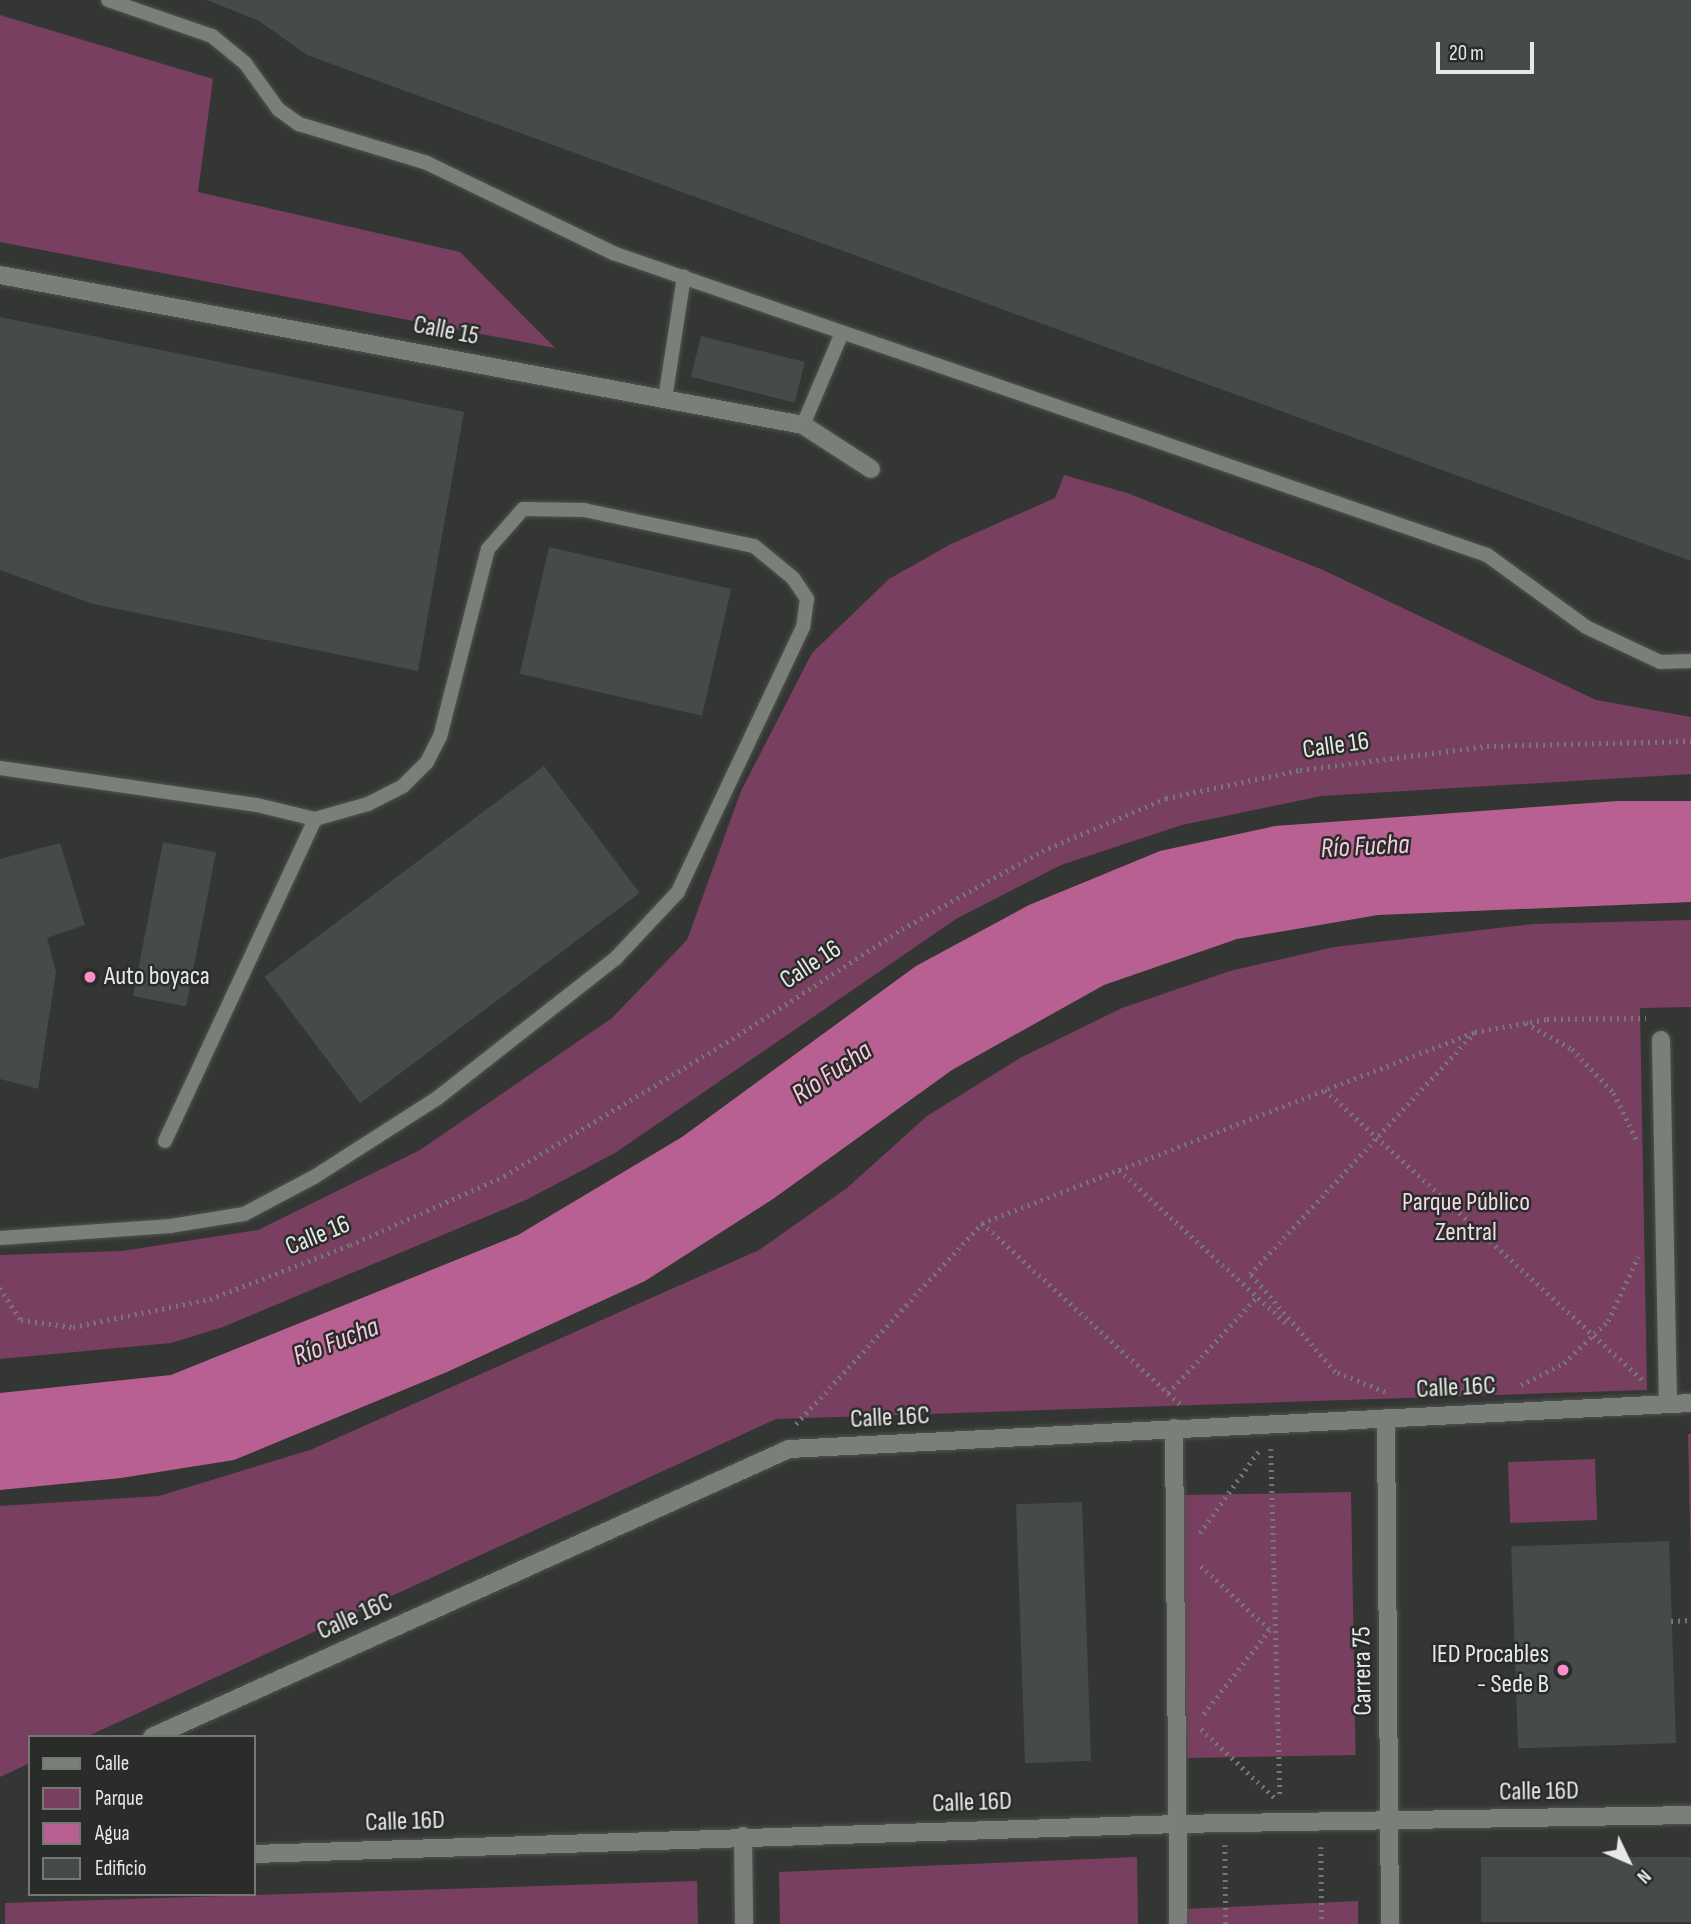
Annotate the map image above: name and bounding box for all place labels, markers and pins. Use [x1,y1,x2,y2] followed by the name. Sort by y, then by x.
[104,961,210,993] place label: Auto boyaca
[82,969,98,985] marker: Auto boyaca
[1432,1639,1549,1700] place label: IED Procables - Sede B
[1555,1662,1571,1678] marker: IED Procables - Sede B

